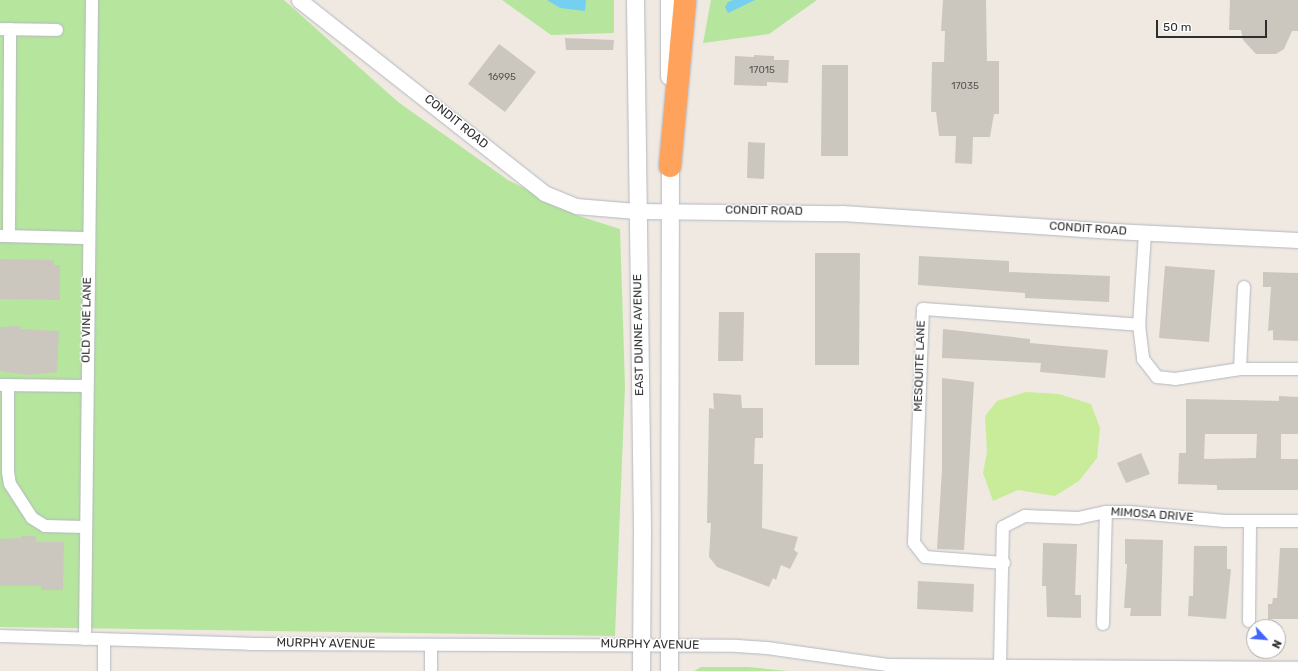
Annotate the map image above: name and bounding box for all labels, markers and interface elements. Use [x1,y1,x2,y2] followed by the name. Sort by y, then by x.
[1158,12,1269,38] scale bar
[1163,20,1191,34] text: 50 m
[749,65,775,77] house number: 17015
[488,72,516,84] house number: 16995
[951,81,979,93] house number: 17035
[421,92,491,152] street label: CONDIT ROAD
[725,203,803,219] street label: CONDIT ROAD
[1049,219,1127,239] street label: CONDIT ROAD
[631,274,647,396] street label: EAST DUNNE AVENUE
[79,277,95,363] street label: OLD VINE LANE
[911,320,929,412] street label: MESQUITE LANE
[1110,505,1194,525] street label: MIMOSA DRIVE
[1246,619,1286,659] north arrow
[276,636,376,652] street label: MURPHY AVENUE
[600,637,700,653] street label: MURPHY AVENUE
[1269,638,1284,650] text: N

